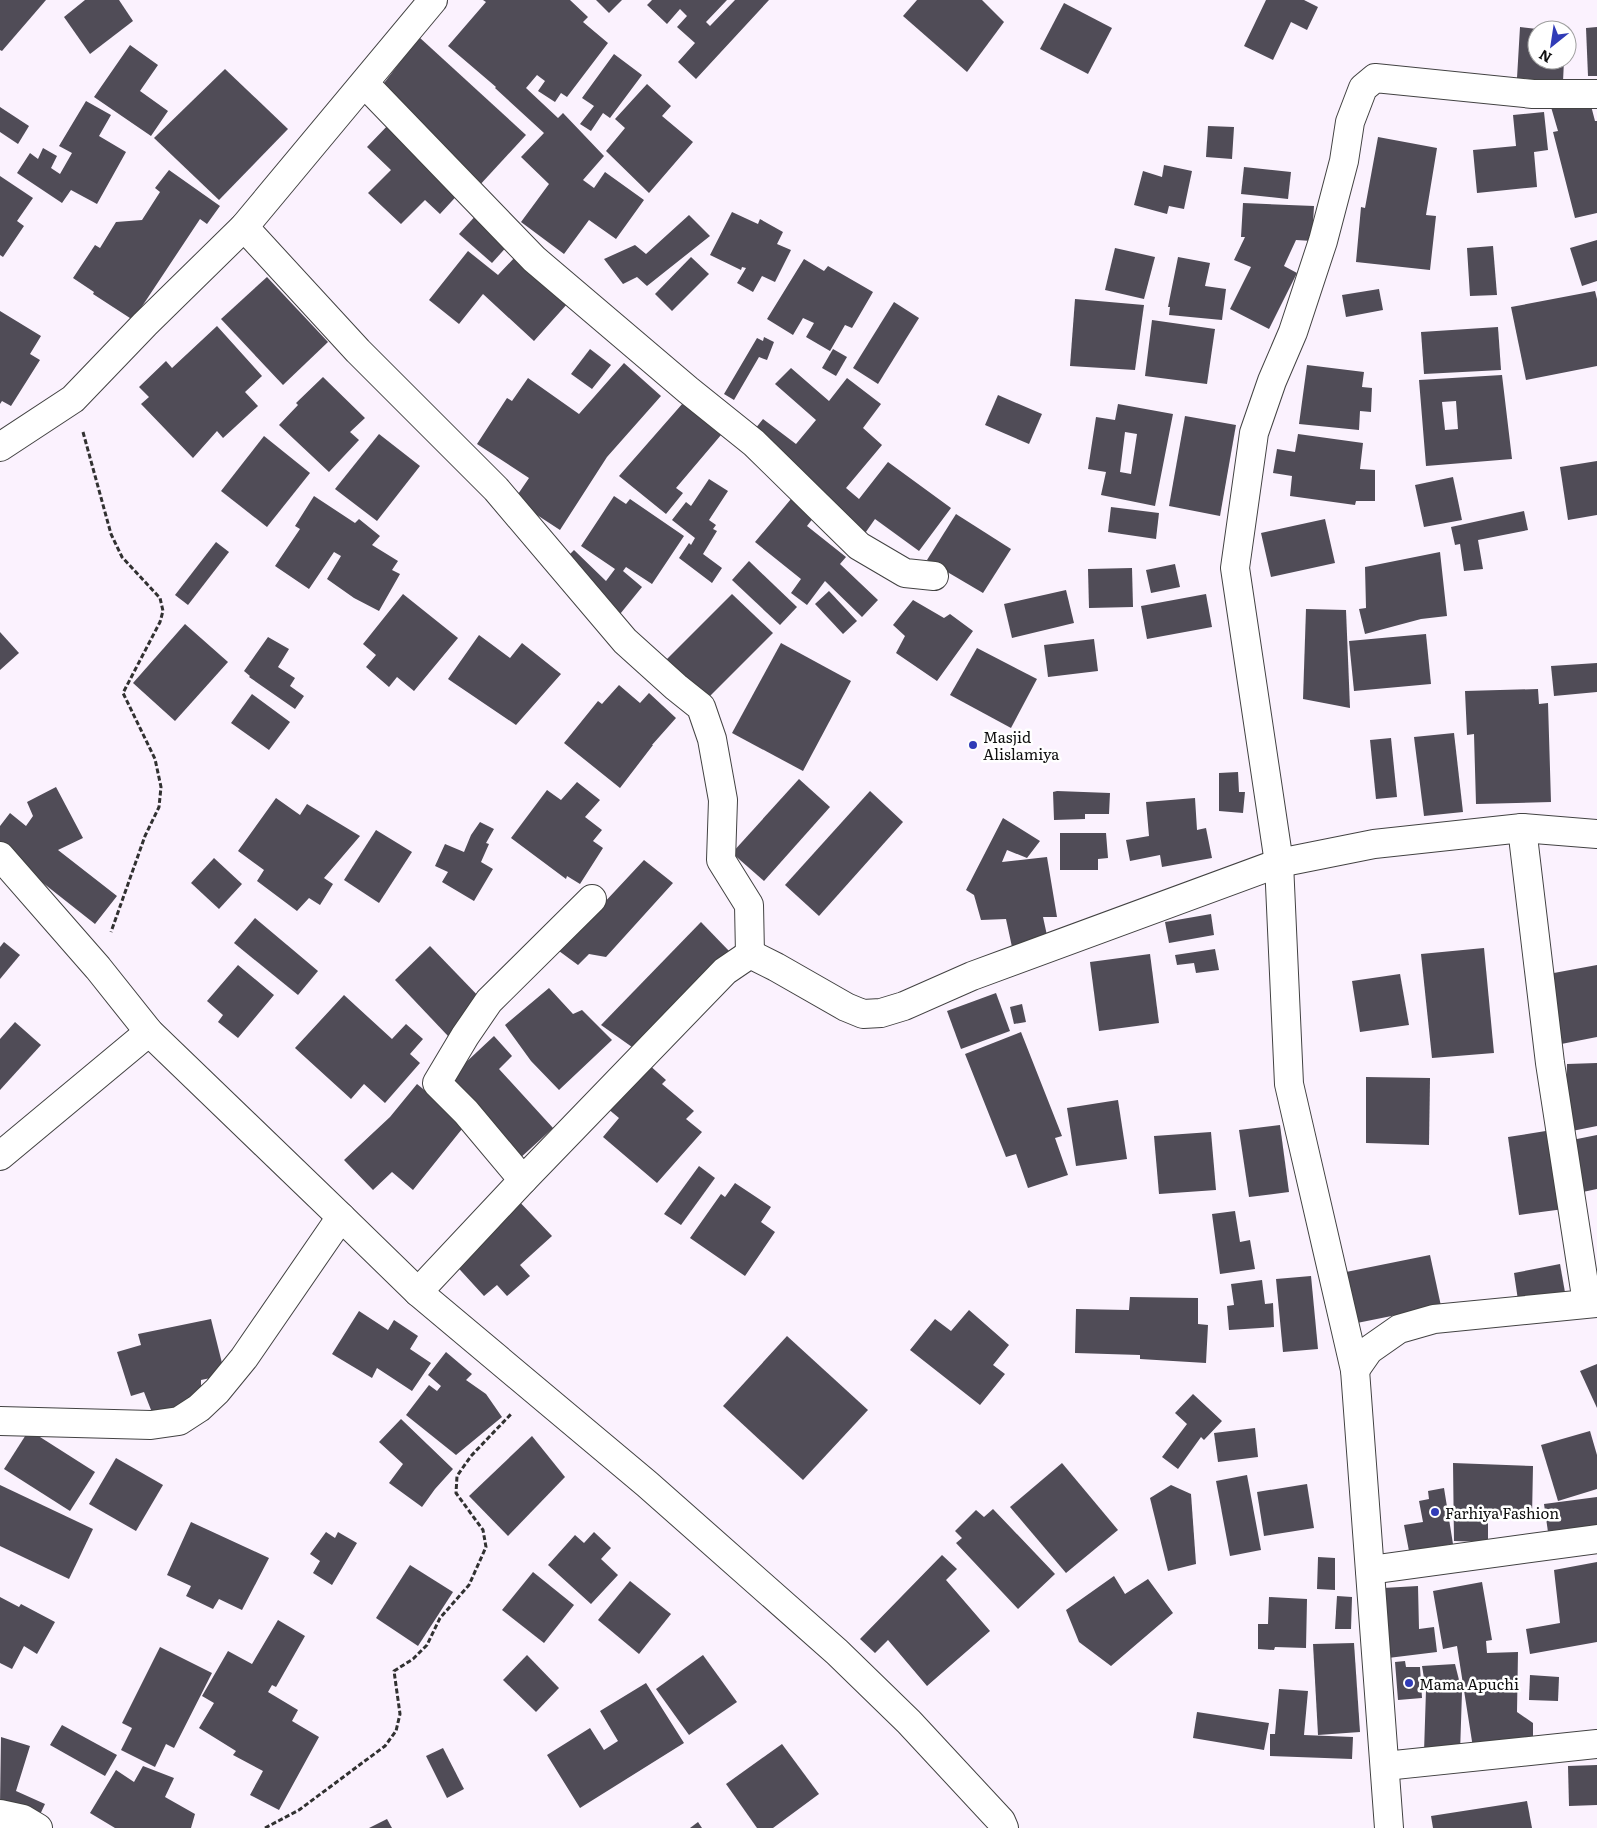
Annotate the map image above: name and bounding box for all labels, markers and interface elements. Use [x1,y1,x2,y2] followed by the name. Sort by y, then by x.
[1527,20,1577,70] north arrow
[1535,45,1555,69] text: N
[983,725,1060,765] place label: Masjid Alislamiya
[967,739,979,751] marker: Masjid Alislamiya
[1445,1501,1559,1524] place label: Farhiya Fashion
[1429,1506,1441,1518] marker: Farhiya Fashion
[1419,1672,1519,1695] place label: Mama Apuchi
[1403,1677,1415,1689] marker: Mama Apuchi

